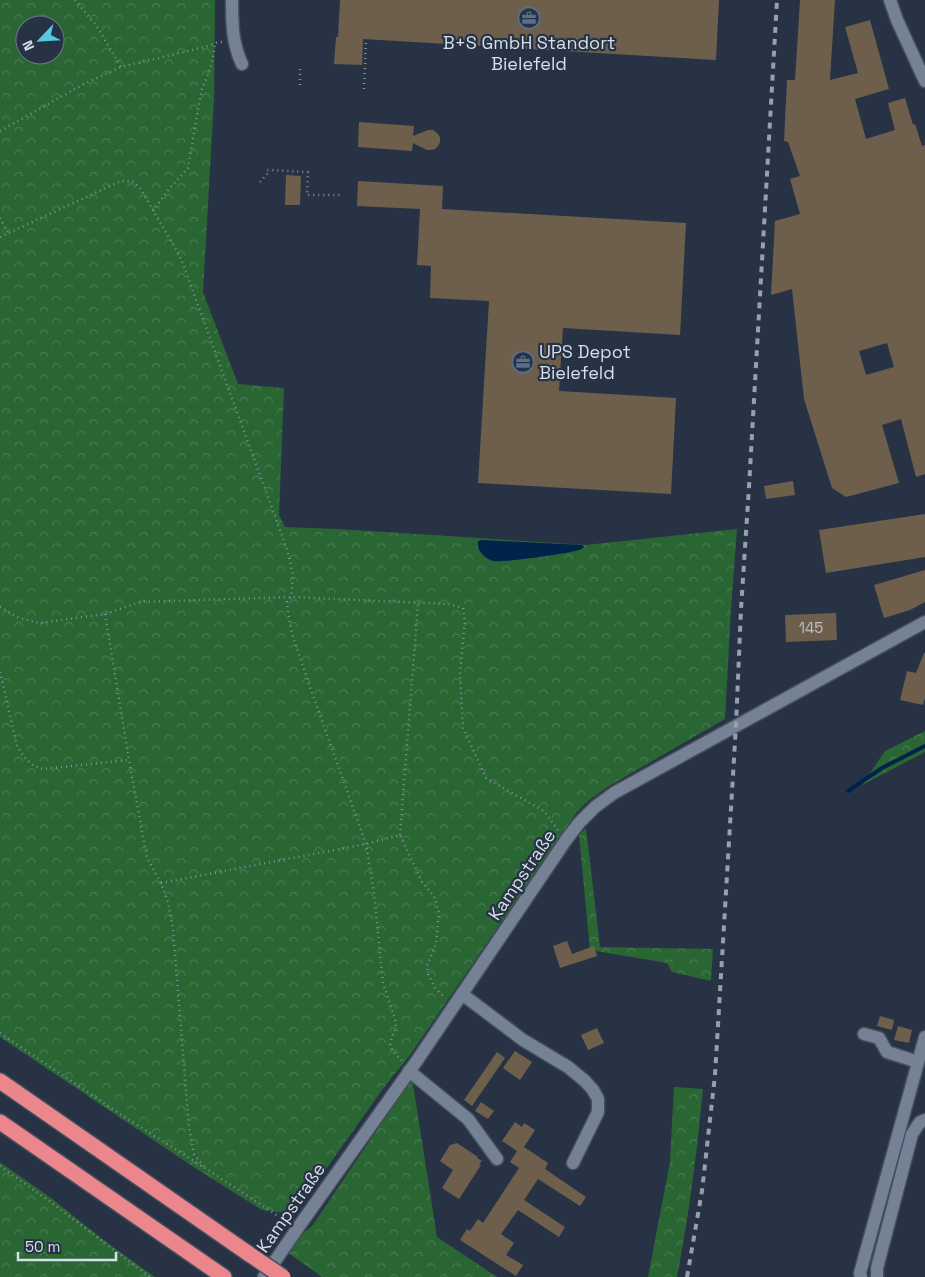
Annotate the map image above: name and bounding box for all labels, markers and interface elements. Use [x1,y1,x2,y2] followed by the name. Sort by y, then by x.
[517,6,541,30] office icon: B+S GmbH Standort Bielefeld
[15,15,65,65] north arrow
[443,31,615,75] place label: B+S GmbH Standort Bielefeld
[18,37,38,54] text: N
[539,340,631,384] place label: UPS Depot Bielefeld
[511,350,535,374] office icon: UPS Depot Bielefeld
[799,618,823,637] house number: 145
[483,825,560,925] street label: Kampstraße
[251,1158,330,1257] street label: Kampstraße
[18,1230,115,1262] scale bar
[25,1237,60,1256] text: 50 m

